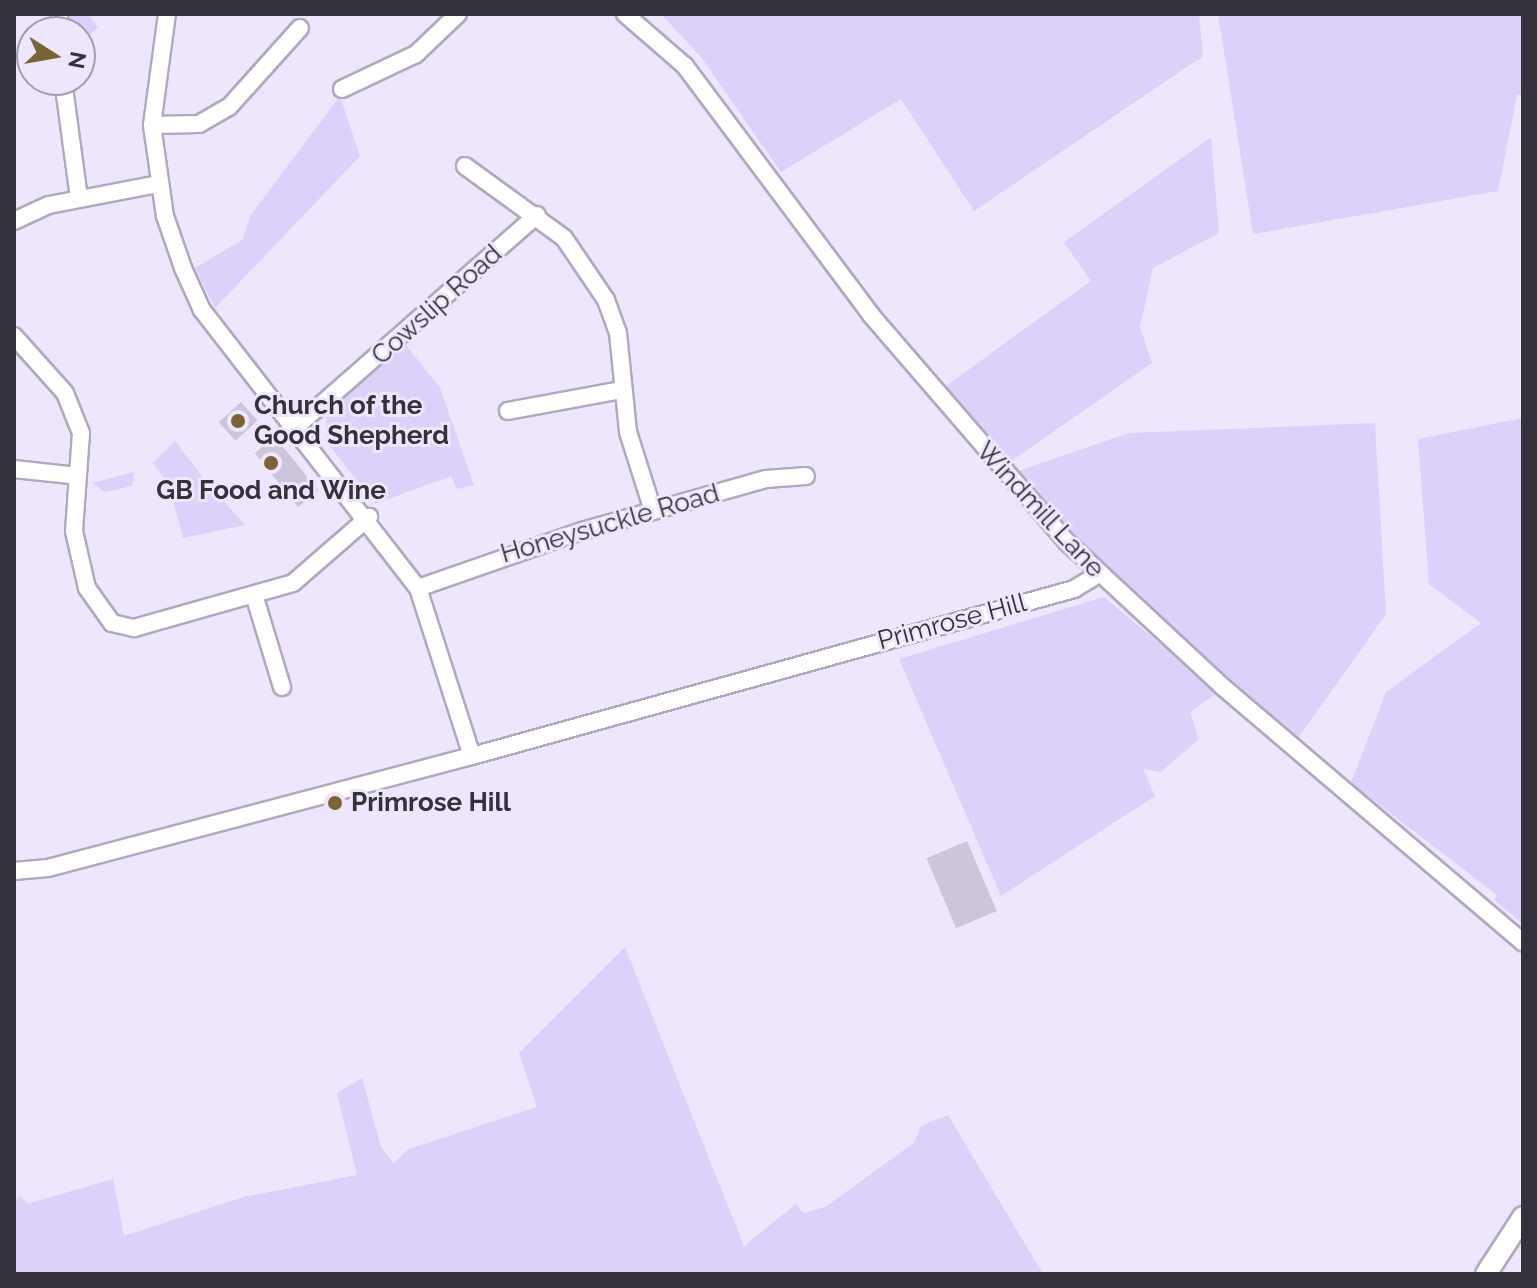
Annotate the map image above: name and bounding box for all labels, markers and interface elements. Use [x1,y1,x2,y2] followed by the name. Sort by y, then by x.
[16,16,96,96] north arrow
[63,49,92,71] text: N
[366,239,508,371] street label: Cowslip Road
[254,390,449,452] place label: Church of the Good Shepherd
[229,412,247,430] marker: Church of the Good Shepherd
[969,436,1111,584] street label: Windmill Lane
[262,454,280,472] marker: GB Food and Wine
[156,475,386,507] place label: GB Food and Wine
[497,478,723,570] street label: Honeysuckle Road
[874,587,1030,657] street label: Primrose Hill
[351,787,511,819] place label: Primrose Hill
[326,794,344,812] marker: Primrose Hill

